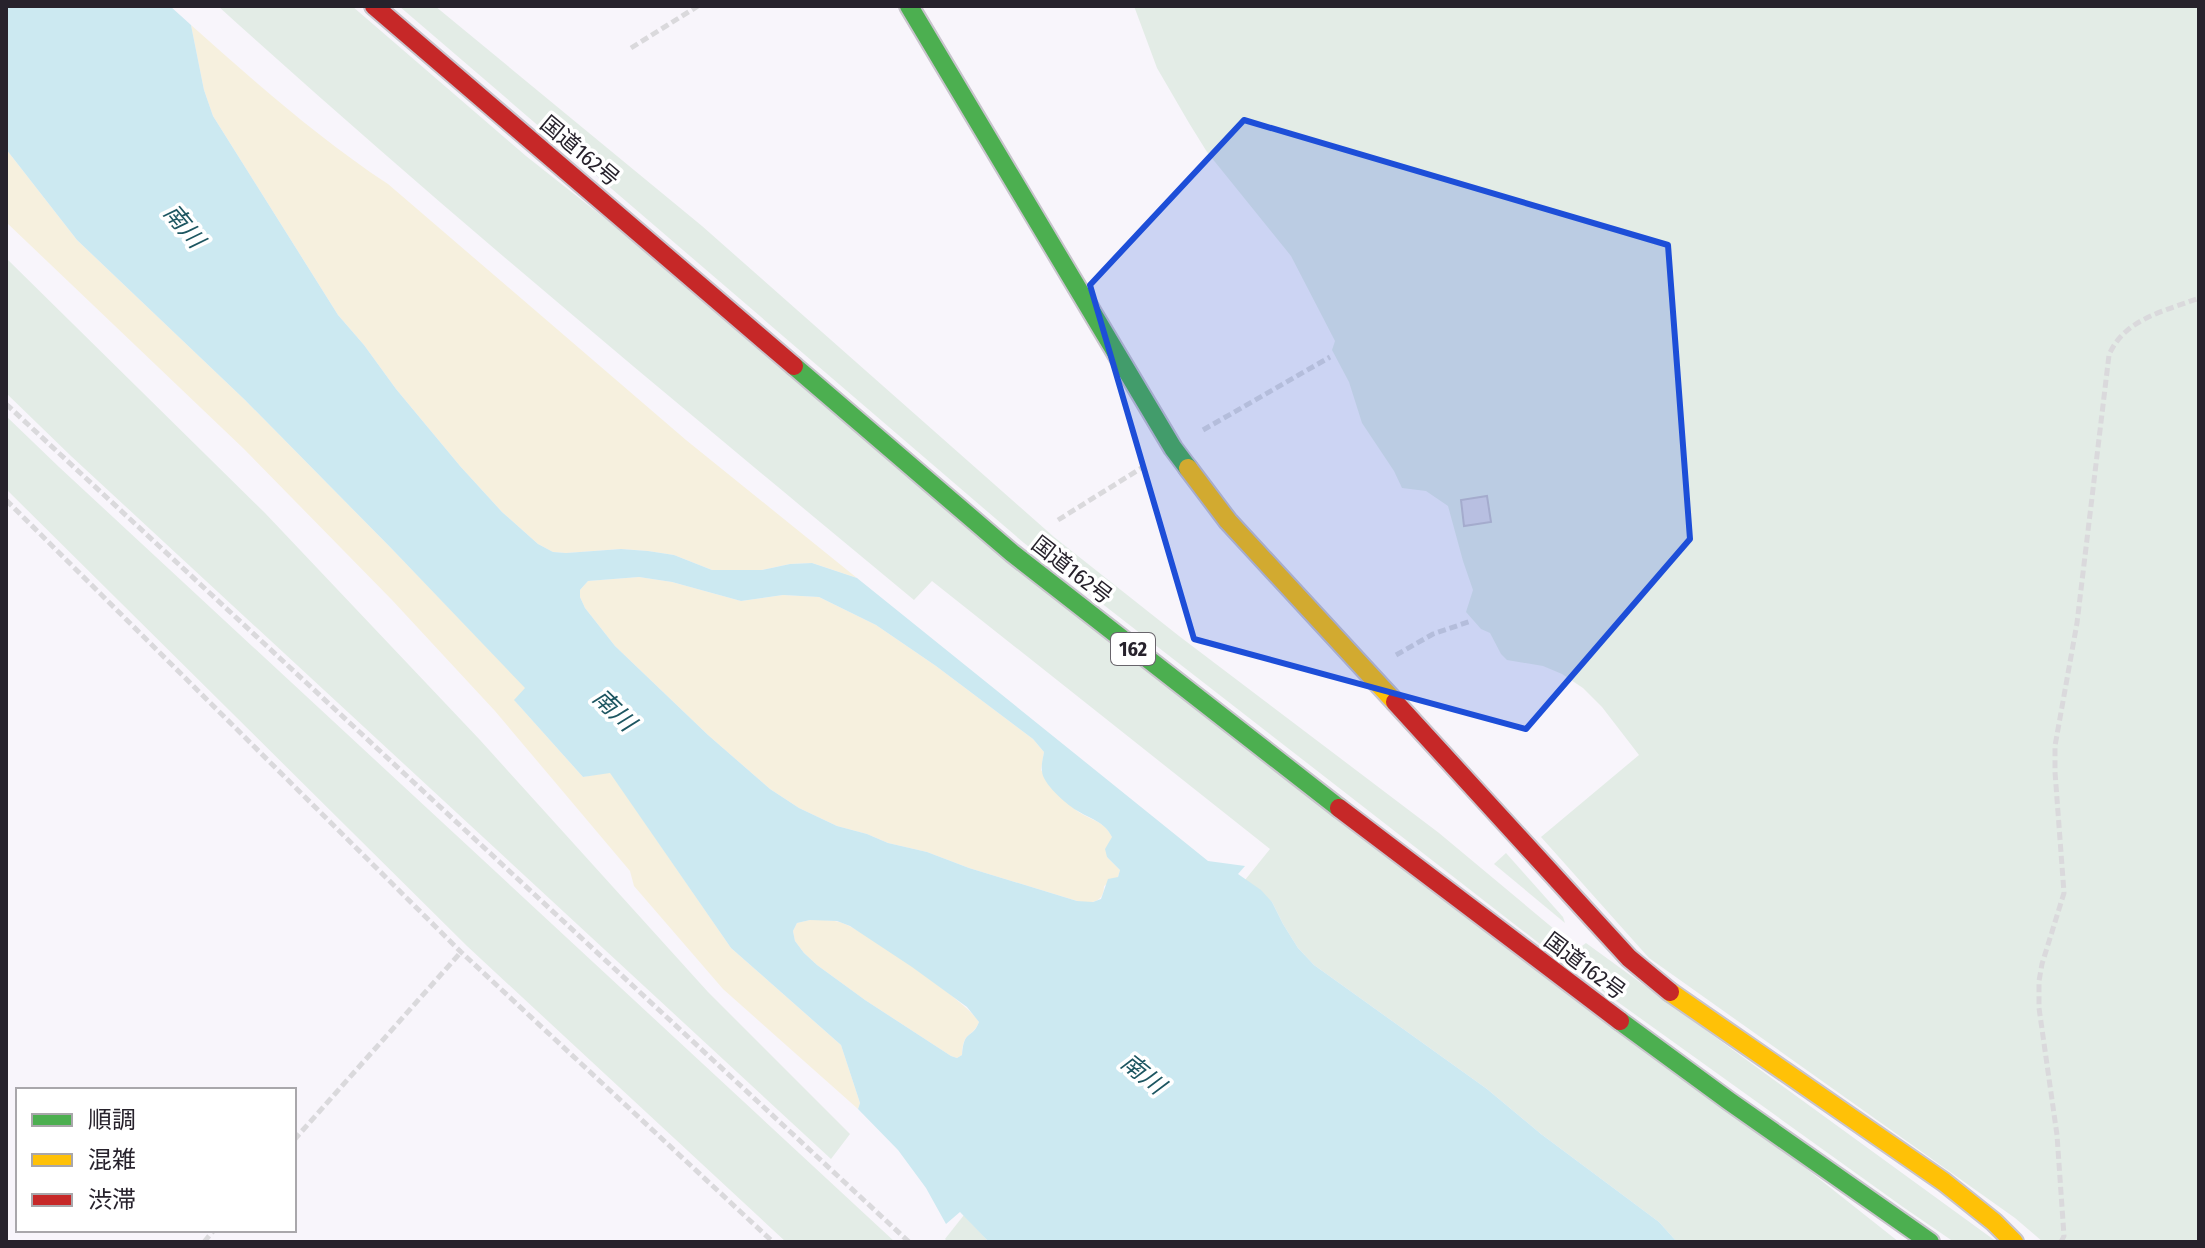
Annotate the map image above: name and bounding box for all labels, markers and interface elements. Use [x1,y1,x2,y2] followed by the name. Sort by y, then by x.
[535,110,625,192] street label: 国道162号
[158,199,212,256] water label: 南川
[1026,530,1118,610] street label: 国道162号
[1111,633,1155,665] road number: 162
[587,683,643,739] water label: 南川
[1539,927,1631,1005] street label: 国道162号
[1116,1048,1173,1102] water label: 南川
[16,1088,296,1232] legend
[88,1106,136,1134] text: 順調
[88,1146,136,1174] text: 混雑
[88,1186,136,1214] text: 渋滞

